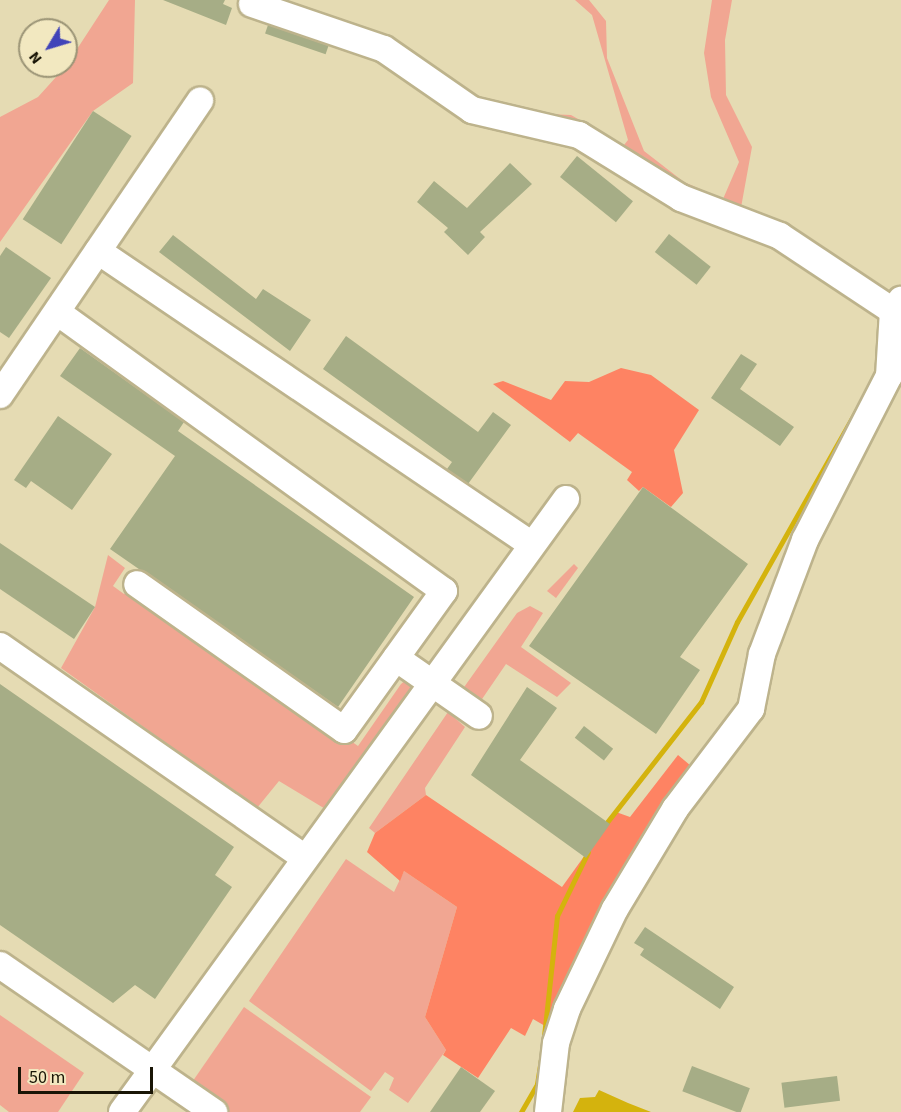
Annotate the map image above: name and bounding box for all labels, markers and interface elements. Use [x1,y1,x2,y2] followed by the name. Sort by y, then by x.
[18,18,78,78] north arrow
[23,47,47,69] text: N
[21,1055,156,1093] scale bar
[29,1065,65,1090] text: 50 m

